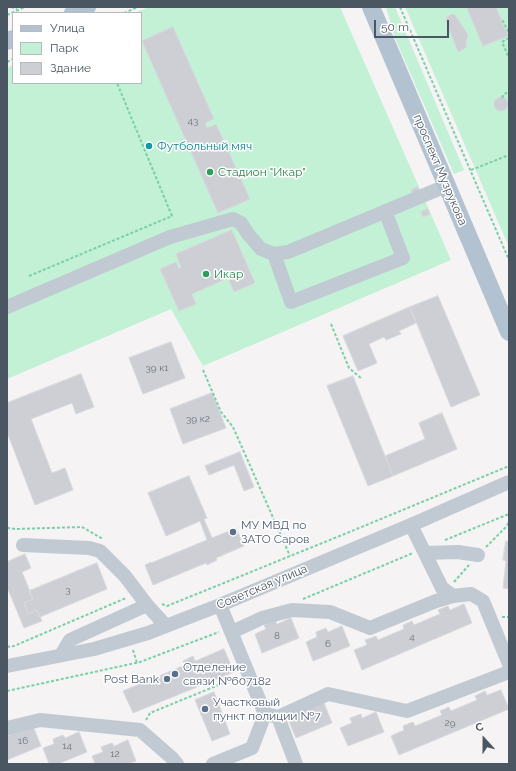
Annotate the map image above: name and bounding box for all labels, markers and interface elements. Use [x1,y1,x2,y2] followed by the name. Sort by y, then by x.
[12,12,142,84] legend
[376,12,451,38] scale bar
[381,20,409,34] text: 50 m
[50,21,85,35] text: Улица
[50,41,79,55] text: Парк
[50,61,91,75] text: Здание
[410,112,470,228] street label: проспект Музрукова
[188,115,198,127] house number: 43
[157,139,252,153] place label: Футбольный мяч
[144,141,154,151] marker: Футбольный мяч
[218,165,306,179] place label: Стадион "Икар"
[205,167,215,177] marker: Стадион "Икар"
[214,267,243,281] place label: Икар
[201,269,211,279] marker: Икар
[145,362,169,374] house number: 39 к1
[186,413,210,425] house number: 39 к2
[241,518,309,546] place label: МУ МВД по ЗАТО Саров
[228,527,238,537] marker: МУ МВД по ЗАТО Саров
[214,561,310,613] street label: Советская улица
[65,584,71,596] house number: 3
[274,630,280,642] house number: 8
[409,631,415,643] house number: 4
[325,638,331,650] house number: 6
[183,660,271,688] place label: Отделение связи №607182
[170,669,180,679] marker: Отделение связи №607182
[104,672,159,686] place label: Post Bank
[162,674,172,684] marker: Post Bank
[213,695,321,723] place label: Участковый пункт полиции №7
[200,704,210,714] marker: Участковый пункт полиции №7
[444,717,456,729] house number: 29
[464,719,504,759] north arrow
[474,720,485,735] text: С
[18,735,28,747] house number: 16
[62,740,72,752] house number: 14
[110,748,120,760] house number: 12

